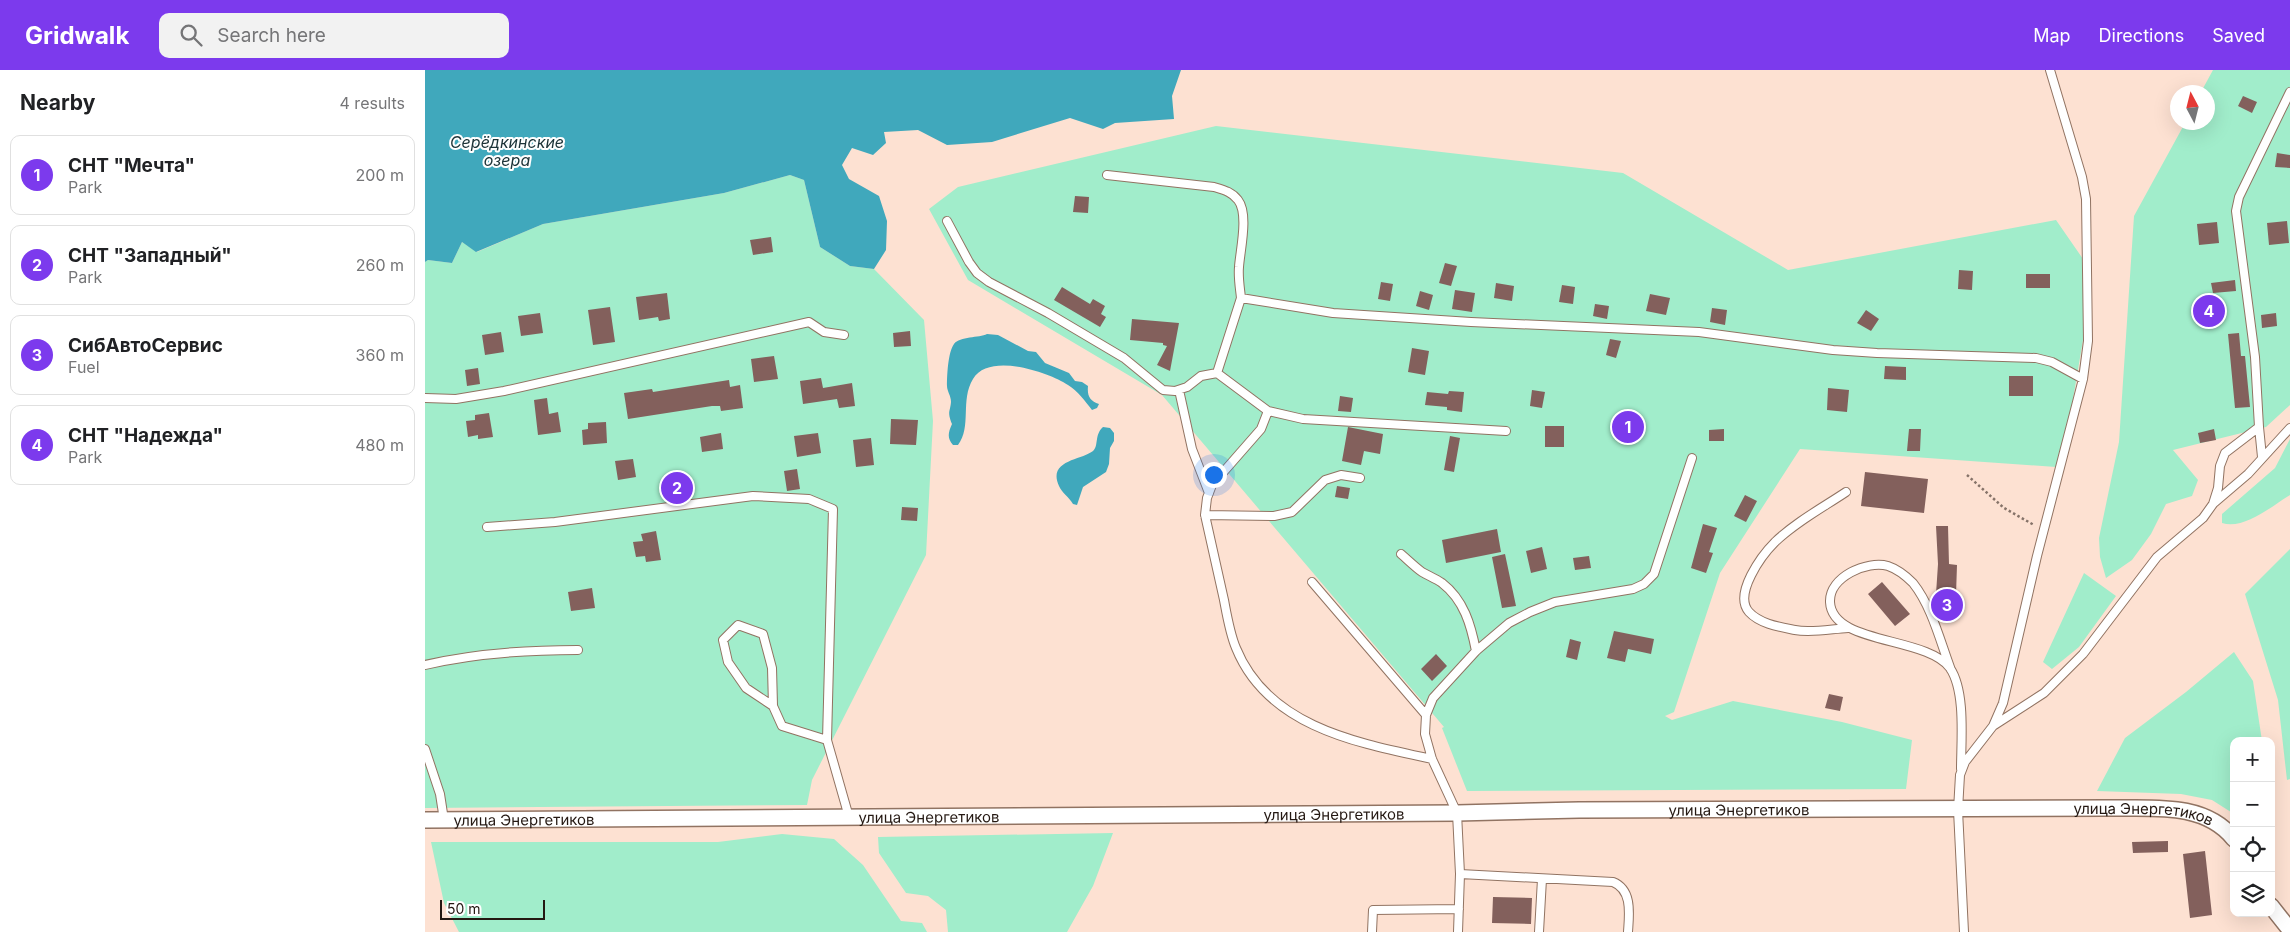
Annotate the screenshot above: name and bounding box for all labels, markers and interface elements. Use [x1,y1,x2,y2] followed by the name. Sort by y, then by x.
[159,13,509,58] search box
[25,21,129,50] text: Gridwalk
[177,21,205,49] icon: search
[217,24,326,47] text: Search here
[2033,25,2071,46] text: Map
[2099,25,2184,46] text: Directions
[2212,25,2265,46] text: Saved
[2170,85,2215,130] north arrow
[20,90,95,115] text: Nearby
[340,93,405,113] text: 4 results
[450,132,564,170] water label: Серёдкинские озера
[68,154,195,177] text: СНТ "Мечта"
[34,165,40,185] text: 1
[356,165,404,185] text: 200 m
[68,177,102,197] text: Park
[68,244,232,267] text: СНТ "Западный"
[32,255,42,275] text: 2
[356,255,404,275] text: 260 m
[68,267,102,287] text: Park
[2193,292,2225,330] pin: 4
[68,334,223,357] text: СибАвтоСервис
[32,345,42,365] text: 3
[356,345,404,365] text: 360 m
[68,357,100,377] text: Fuel
[1612,408,1644,446] pin: 1
[68,424,223,447] text: СНТ "Надежда"
[32,435,42,455] text: 4
[355,435,404,455] text: 480 m
[68,447,102,467] text: Park
[1201,462,1227,488] your location
[661,469,693,507] pin: 2
[1931,586,1963,624] pin: 3
[2230,737,2275,917] map controls
[2230,737,2275,782] button: +
[2230,782,2275,827] button: −
[2073,798,2217,829] street label: улица Энергетиков
[1668,800,1810,819] street label: улица Энергетиков
[1263,804,1405,824] street label: улица Энергетиков
[858,807,1000,827] street label: улица Энергетиков
[453,809,595,829] street label: улица Энергетиков
[2230,827,2275,872] button: locate
[2230,872,2275,917] button: layers
[440,897,545,920] scale bar
[447,900,481,917] text: 50 m

